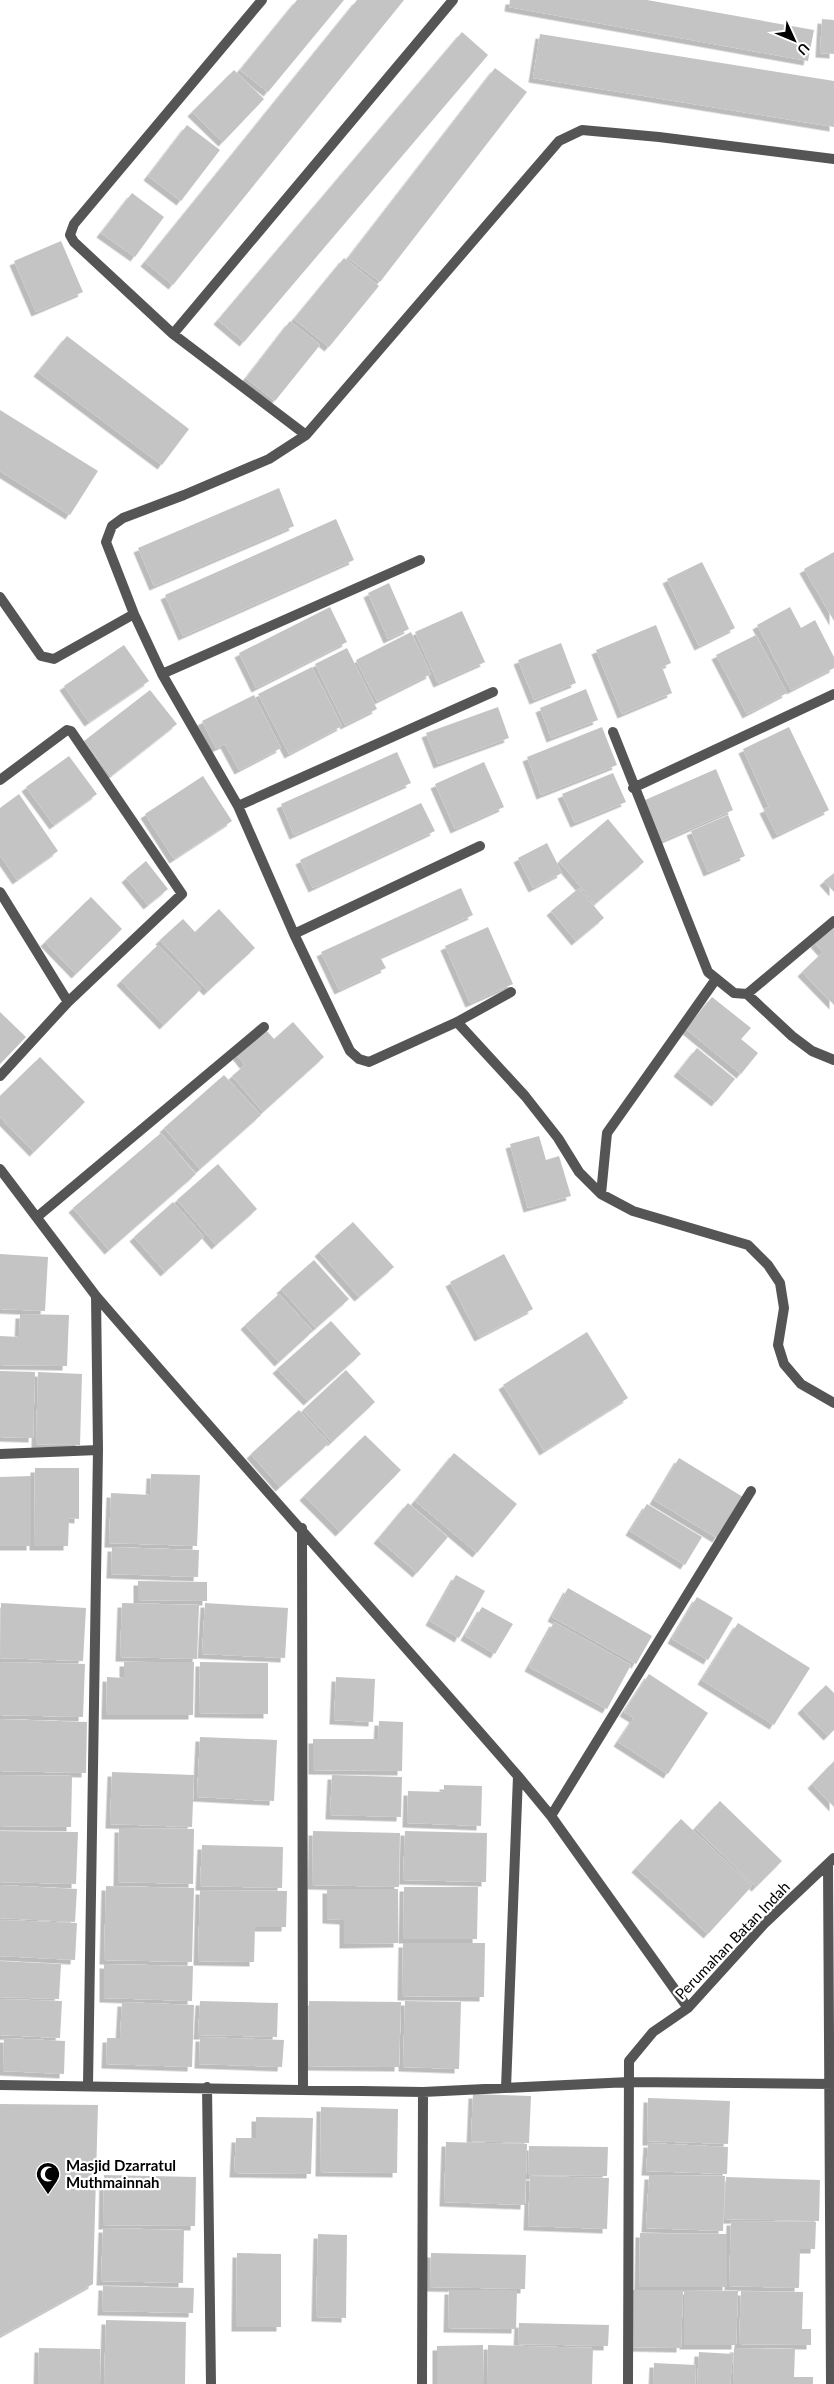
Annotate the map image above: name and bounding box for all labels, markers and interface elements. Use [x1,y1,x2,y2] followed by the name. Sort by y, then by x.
[769,15,819,65] north arrow
[794,40,813,59] text: U
[671,1877,793,2003] street label: Perumahan Batan Indah
[66,2156,176,2191] place label: Masjid Dzarratul Muthmainnah
[35,2161,61,2195] mosque icon: Masjid Dzarratul Muthmainnah

